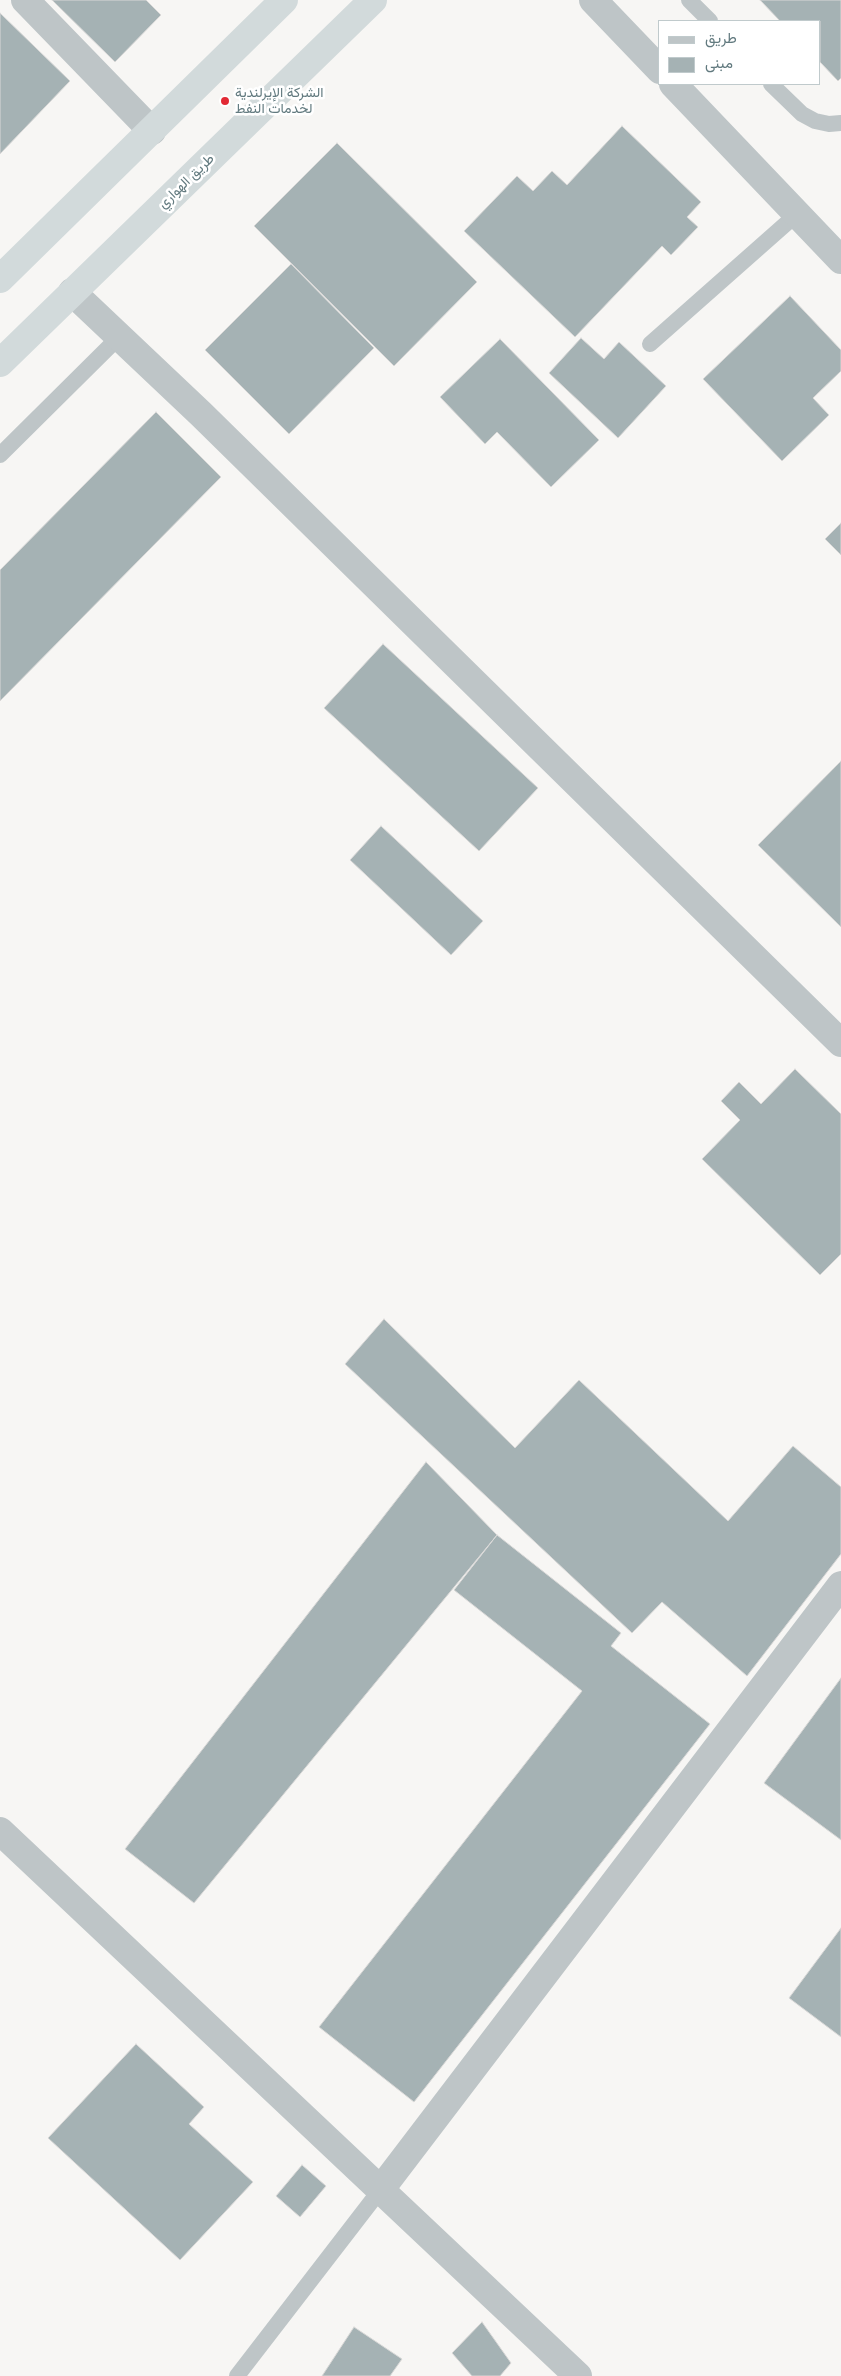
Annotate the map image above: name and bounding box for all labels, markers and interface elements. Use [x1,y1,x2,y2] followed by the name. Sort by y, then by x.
[658,20,821,85] legend
[705,28,737,46] text: طريق
[705,53,733,71] text: مبنى
[235,85,323,118] place label: الشركة الإيرلندية لخدمات النفط
[219,95,231,107] marker: الشركة الإيرلندية لخدمات النفط
[154,150,218,212] street label: طريق الهواري

